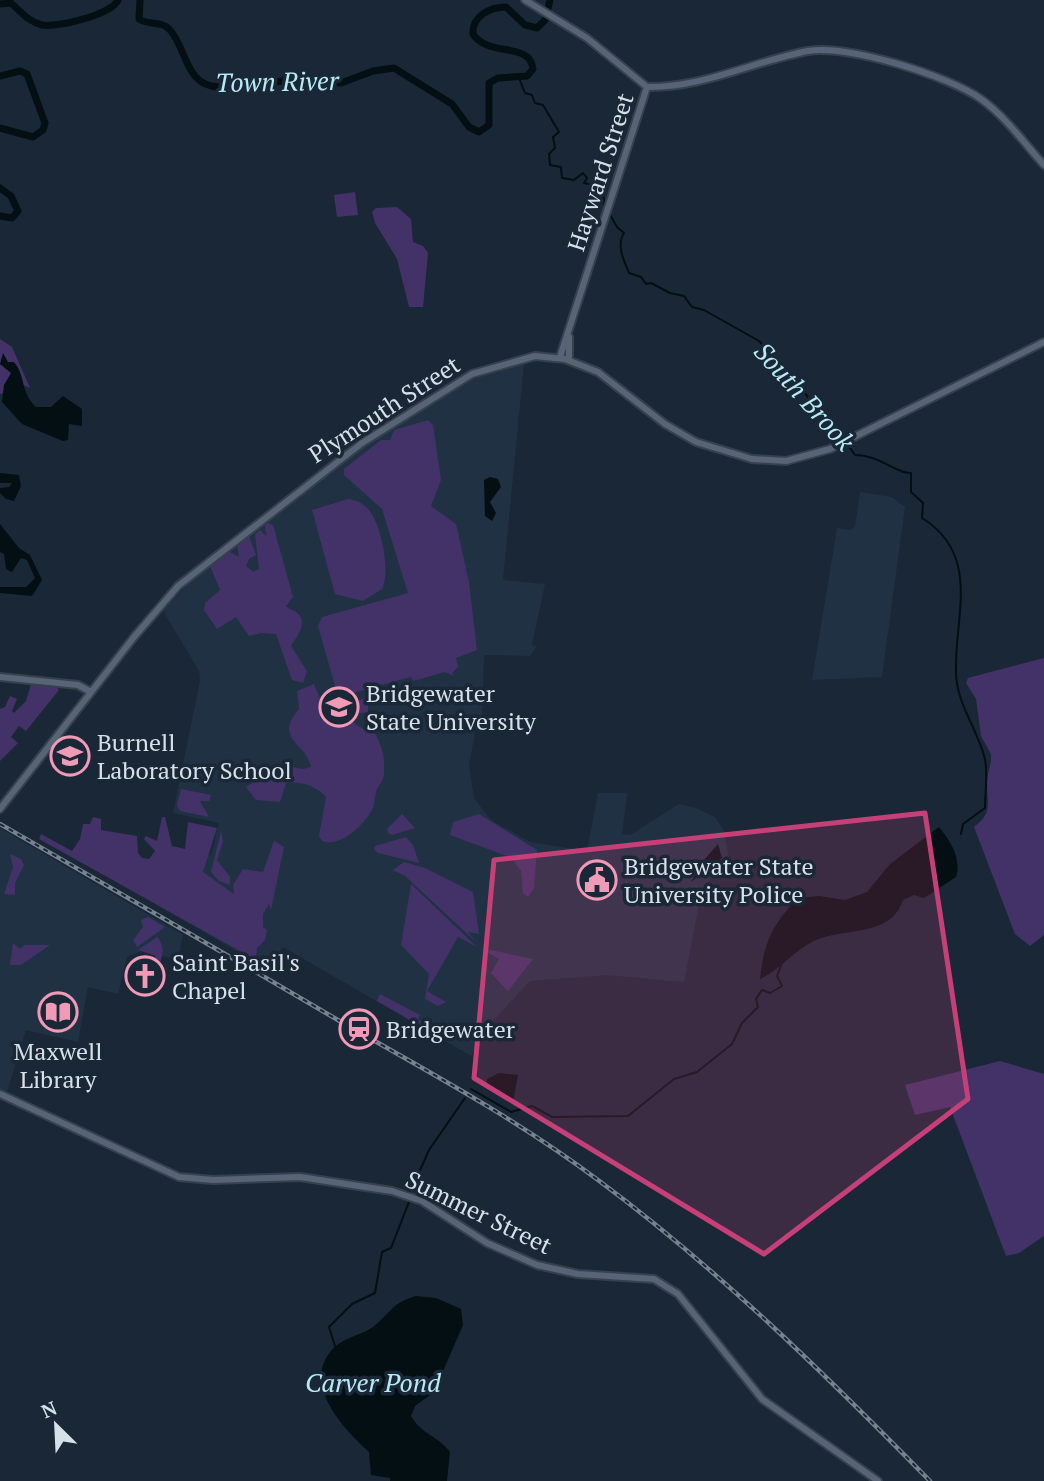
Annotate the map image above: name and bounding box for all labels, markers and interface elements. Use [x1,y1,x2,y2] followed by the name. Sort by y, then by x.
[215,63,340,99] water label: Town River
[559,89,641,255] street label: Hayward Street
[747,334,863,458] water label: South Brook
[302,348,466,470] street label: Plymouth Street
[366,677,537,737] place label: Bridgewater State University
[318,686,360,728] school or university icon: Bridgewater State University
[97,726,292,786] place label: Burnell Laboratory School
[49,735,91,777] school or university icon: Burnell Laboratory School
[624,850,814,910] place label: Bridgewater State University Police
[576,859,618,901] public building icon: Bridgewater State University Police
[172,946,300,1006] place label: Saint Basil's Chapel
[124,955,166,997] church icon: Saint Basil's Chapel
[37,991,79,1033] library icon: Maxwell Library
[338,1008,380,1050] station icon: Bridgewater
[386,1013,516,1045] place label: Bridgewater
[13,1035,103,1095] place label: Maxwell Library
[400,1163,558,1261] street label: Summer Street
[305,1365,442,1399] water label: Carver Pond
[21,1390,91,1460] north arrow
[37,1394,61,1423] text: N

